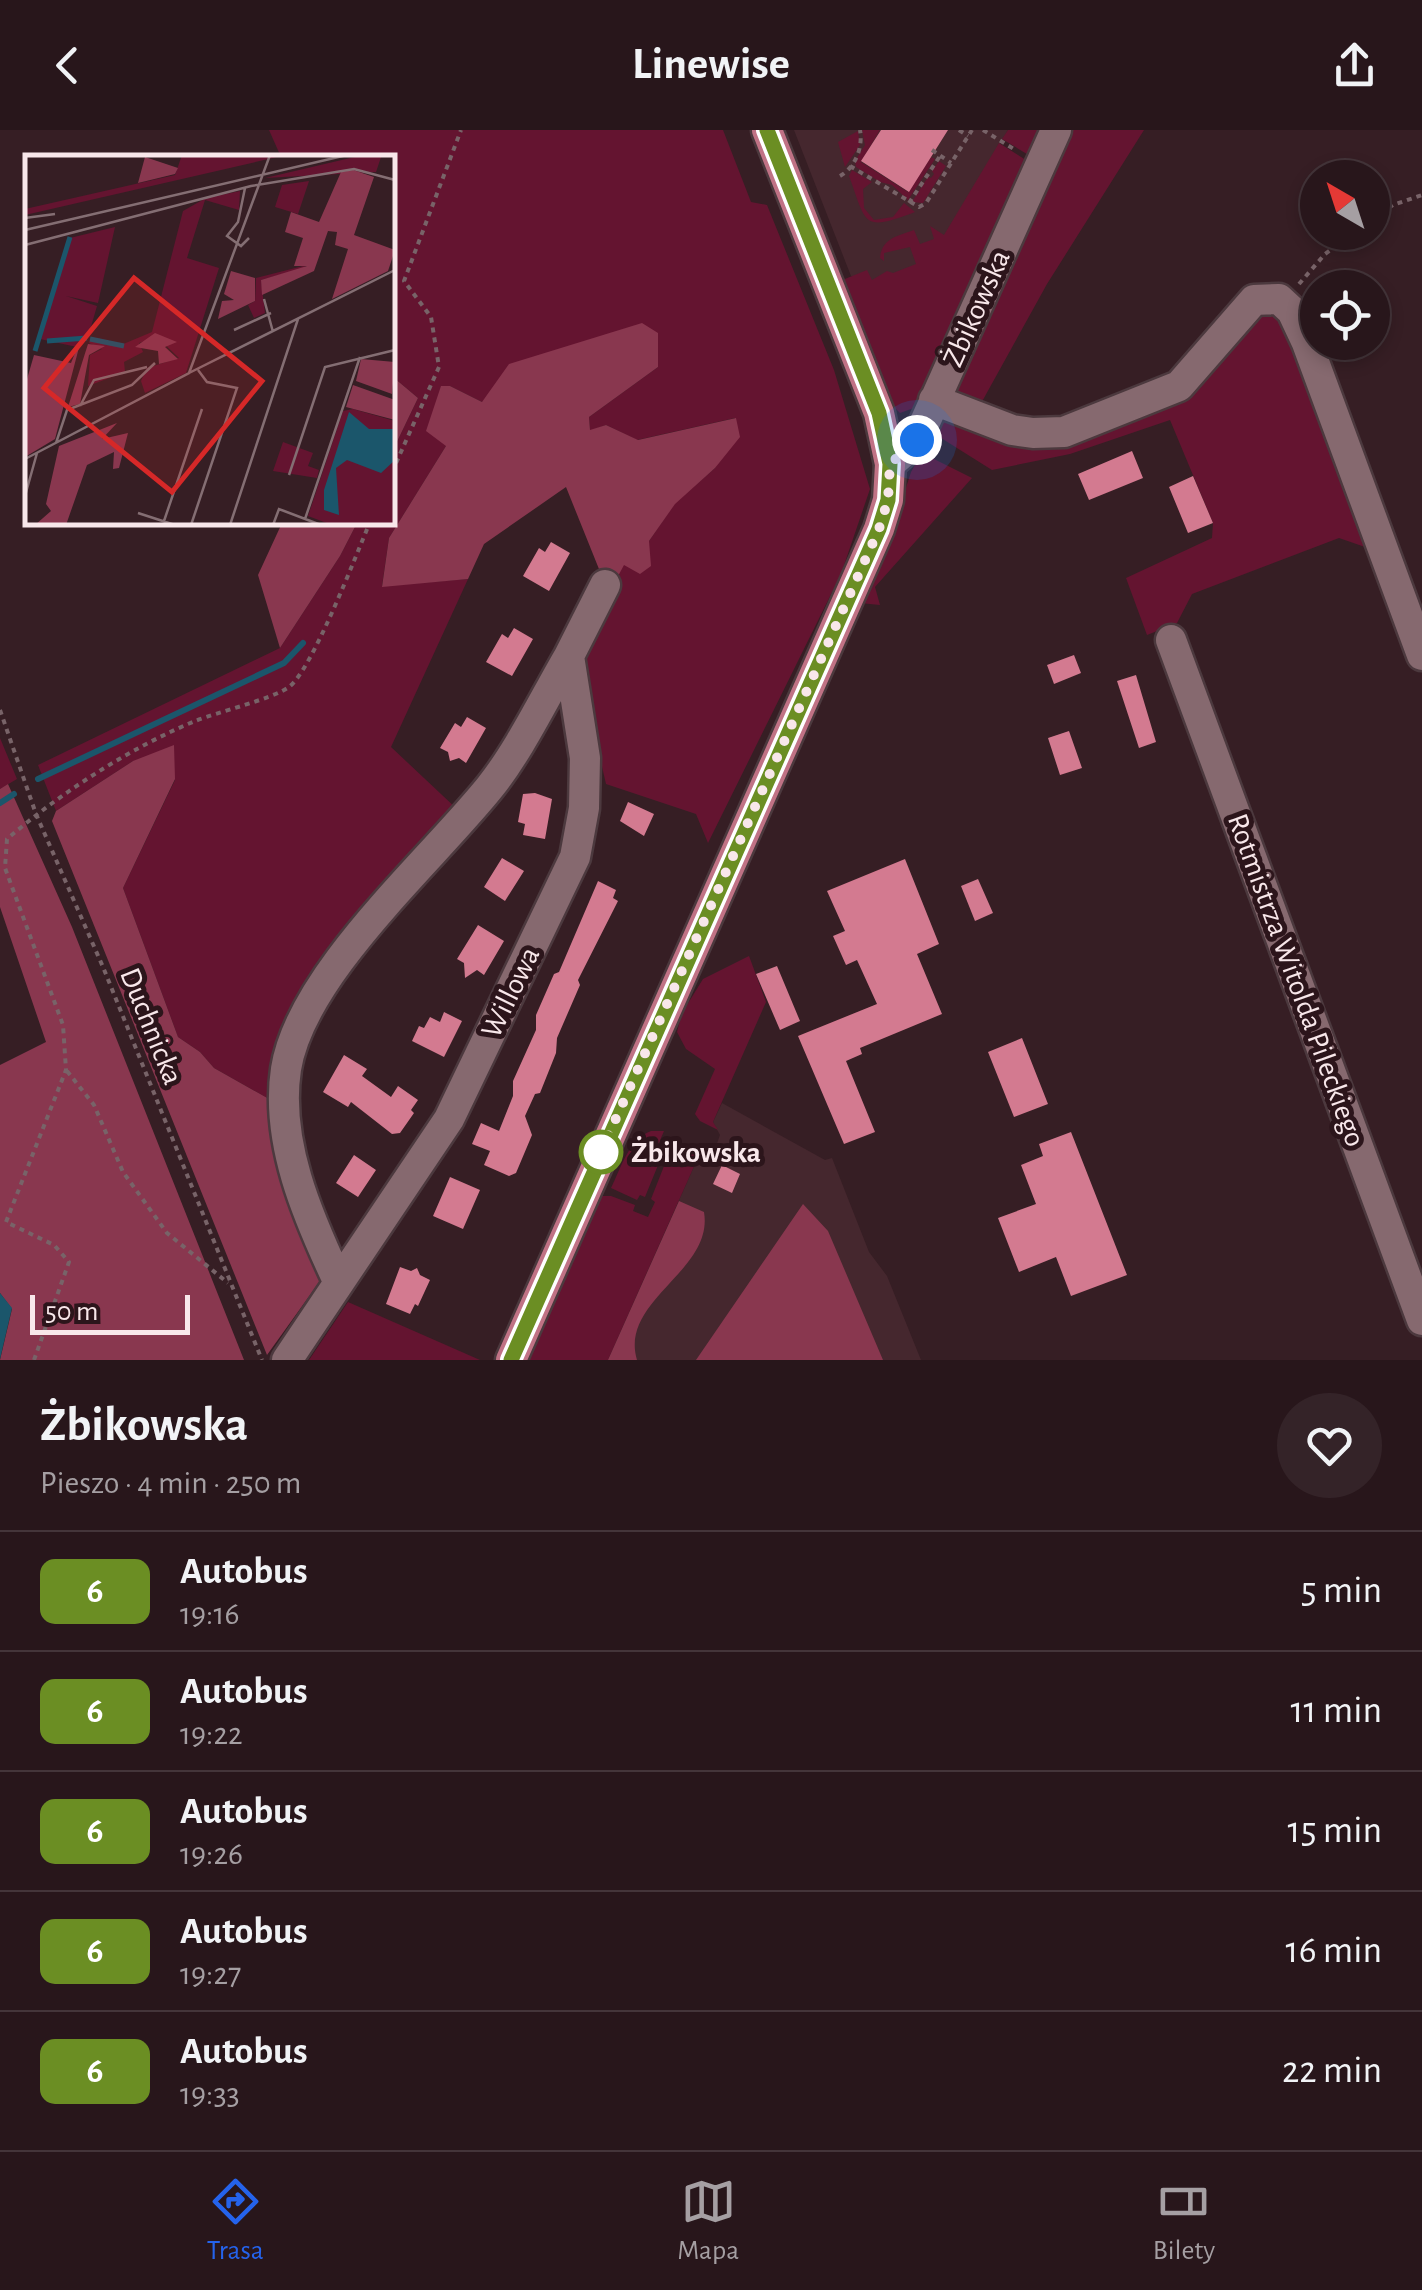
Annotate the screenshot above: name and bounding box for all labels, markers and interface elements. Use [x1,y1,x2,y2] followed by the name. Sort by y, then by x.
[40,38,95,93] icon: back
[1327,38,1382,93] icon: share
[632,42,790,87] text: Linewise
[25,155,395,525] inset map
[1300,160,1390,250] north arrow
[1300,160,1390,360] map controls
[936,245,1016,371] street label: Żbikowska
[1300,270,1390,360] button: locate
[892,415,942,465] your location
[1222,810,1370,1151] street label: Rotmistrza Witolda Pileckiego
[476,942,546,1043] street label: Willowa
[114,964,188,1089] street label: Duchnicka
[580,1131,622,1173] marker: Żbikowska
[631,1136,761,1168] place label: Żbikowska
[30,1290,190,1334] scale bar
[45,1298,99,1326] text: 50 m
[1277,1393,1382,1498] button: heart
[40,1402,248,1450] text: Żbikowska
[40,1467,301,1499] text: Pieszo · 4 min · 250 m
[180,1553,308,1591] text: Autobus
[1301,1572,1382,1610] text: 5 min
[87,1574,103,1609] text: 6
[180,1598,239,1630] text: 19:16
[180,1673,308,1711] text: Autobus
[1290,1692,1382,1730] text: 11 min
[87,1694,103,1729] text: 6
[180,1718,243,1750] text: 19:22
[180,1793,308,1831] text: Autobus
[1288,1812,1382,1850] text: 15 min
[87,1814,103,1849] text: 6
[180,1838,243,1870] text: 19:26
[180,1913,308,1951] text: Autobus
[1286,1932,1382,1970] text: 16 min
[87,1934,103,1969] text: 6
[180,1958,241,1990] text: 19:27
[180,2033,308,2071] text: Autobus
[1282,2052,1382,2090] text: 22 min
[87,2054,103,2089] text: 6
[180,2078,240,2110] text: 19:33
[207,2174,264,2268] tab: Trasa
[677,2174,739,2268] tab: Mapa
[1153,2174,1215,2268] tab: Bilety

